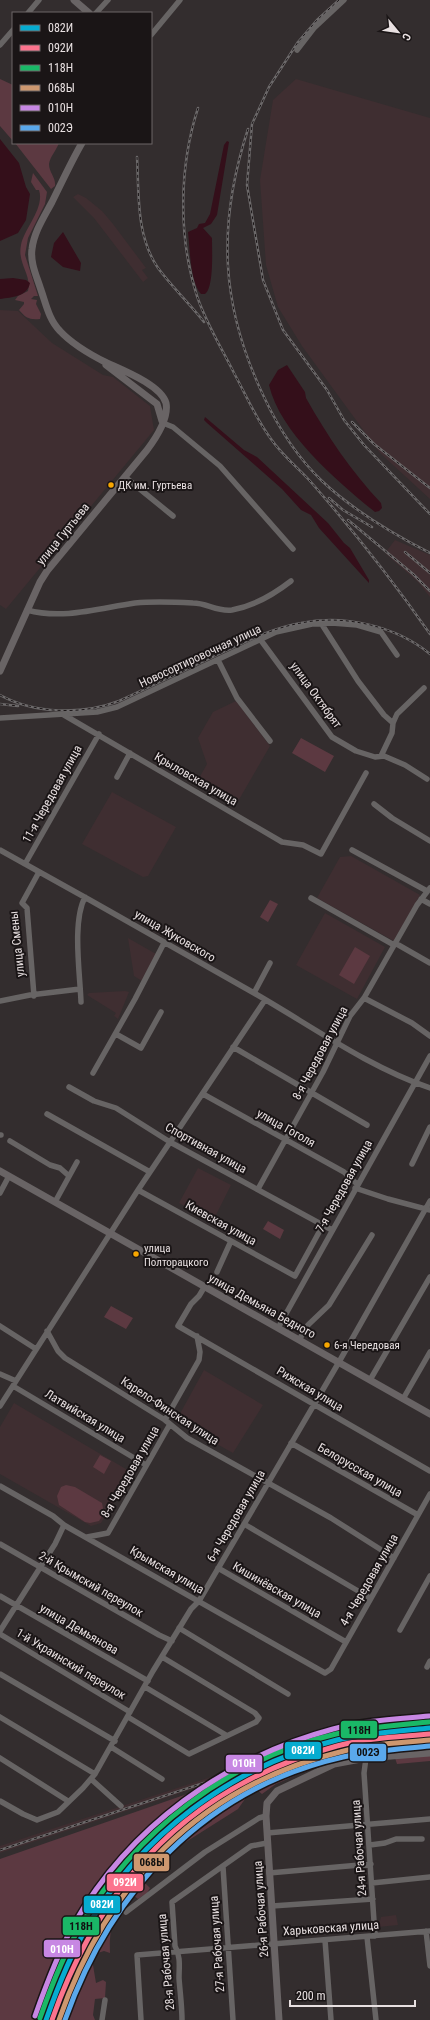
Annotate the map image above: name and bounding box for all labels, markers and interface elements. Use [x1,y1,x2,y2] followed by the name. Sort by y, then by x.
[12,12,152,144] legend
[378,12,418,52] north arrow
[48,21,73,35] text: 082И
[399,31,414,43] text: С
[48,41,73,55] text: 092И
[48,61,73,75] text: 118Н
[48,81,75,95] text: 068Ы
[48,101,73,115] text: 010Н
[48,121,73,135] text: 002Э
[118,479,192,492] place label: ДК им. Гуртьева
[106,480,116,490] marker: ДК им. Гуртьева
[34,500,92,568] street label: улица Гуртьева
[137,621,263,690] street label: Новосортировочная улица
[287,659,345,731] street label: улица Октябрят
[19,742,85,845] street label: 11-я Чередовая улица
[152,750,240,809] street label: Крыловская улица
[132,907,218,965] street label: улица Жуковского
[7,910,27,978] street label: улица Смены
[289,1004,351,1102] street label: 8-я Чередовая улица
[254,1106,318,1150] street label: улица Гоголя
[163,1120,249,1176] street label: Спортивная улица
[313,1137,375,1235] street label: 7-я Чередовая улица
[183,1198,259,1248] street label: Киевская улица
[144,1242,209,1269] place label: улица Полторацкого
[131,1249,141,1259] marker: улица Полторацкого
[206,1271,318,1341] street label: улица Демьяна Бедного
[334,1339,400,1352] place label: 6-я Чередовая
[322,1340,332,1350] marker: 6-я Чередовая
[274,1364,346,1415] street label: Рижская улица
[118,1374,222,1448] street label: Карело-Финская улица
[42,1387,128,1446] street label: Латвийская улица
[98,1423,162,1520] street label: 8-я Чередовая улица
[315,1440,405,1500] street label: Белорусская улица
[204,1467,268,1564] street label: 6-я Чередовая улица
[337,1531,401,1628] street label: 4-я Чередовая улица
[128,1543,207,1597] street label: Крымская улица
[36,1548,146,1620] street label: 2-й Крымский переулок
[230,1559,324,1621] street label: Кишинёвская улица
[37,1601,121,1657] street label: улица Демьянова
[14,1626,129,1702] street label: 1-й Украинский переулок
[340,1720,378,1739] line badge: 118Н
[347,1724,371,1737] text: 118Н
[284,1741,322,1760] line badge: 082И
[349,1743,387,1762] line badge: 002Э
[291,1744,315,1757] text: 082И
[357,1746,379,1759] text: 002Э
[225,1754,263,1773] line badge: 010Н
[232,1757,256,1770] text: 010Н
[349,1799,369,1897] street label: 24-я Рабочая улица
[133,1853,170,1872] line badge: 068Ы
[139,1856,165,1869] text: 068Ы
[251,1860,271,1958] street label: 26-я Рабочая улица
[106,1873,144,1892] line badge: 092И
[113,1876,137,1889] text: 092И
[83,1895,121,1914] line badge: 082И
[207,1895,227,1993] street label: 27-я Рабочая улица
[90,1898,114,1911] text: 082И
[155,1913,177,2011] street label: 28-я Рабочая улица
[62,1916,100,1936] line badge: 118Н
[282,1918,380,1938] street label: Харьковская улица
[69,1920,93,1933] text: 118Н
[43,1939,81,1958] line badge: 010Н
[50,1943,74,1956] text: 010Н
[290,1982,415,2008] scale bar
[296,1989,326,2003] text: 200 m

